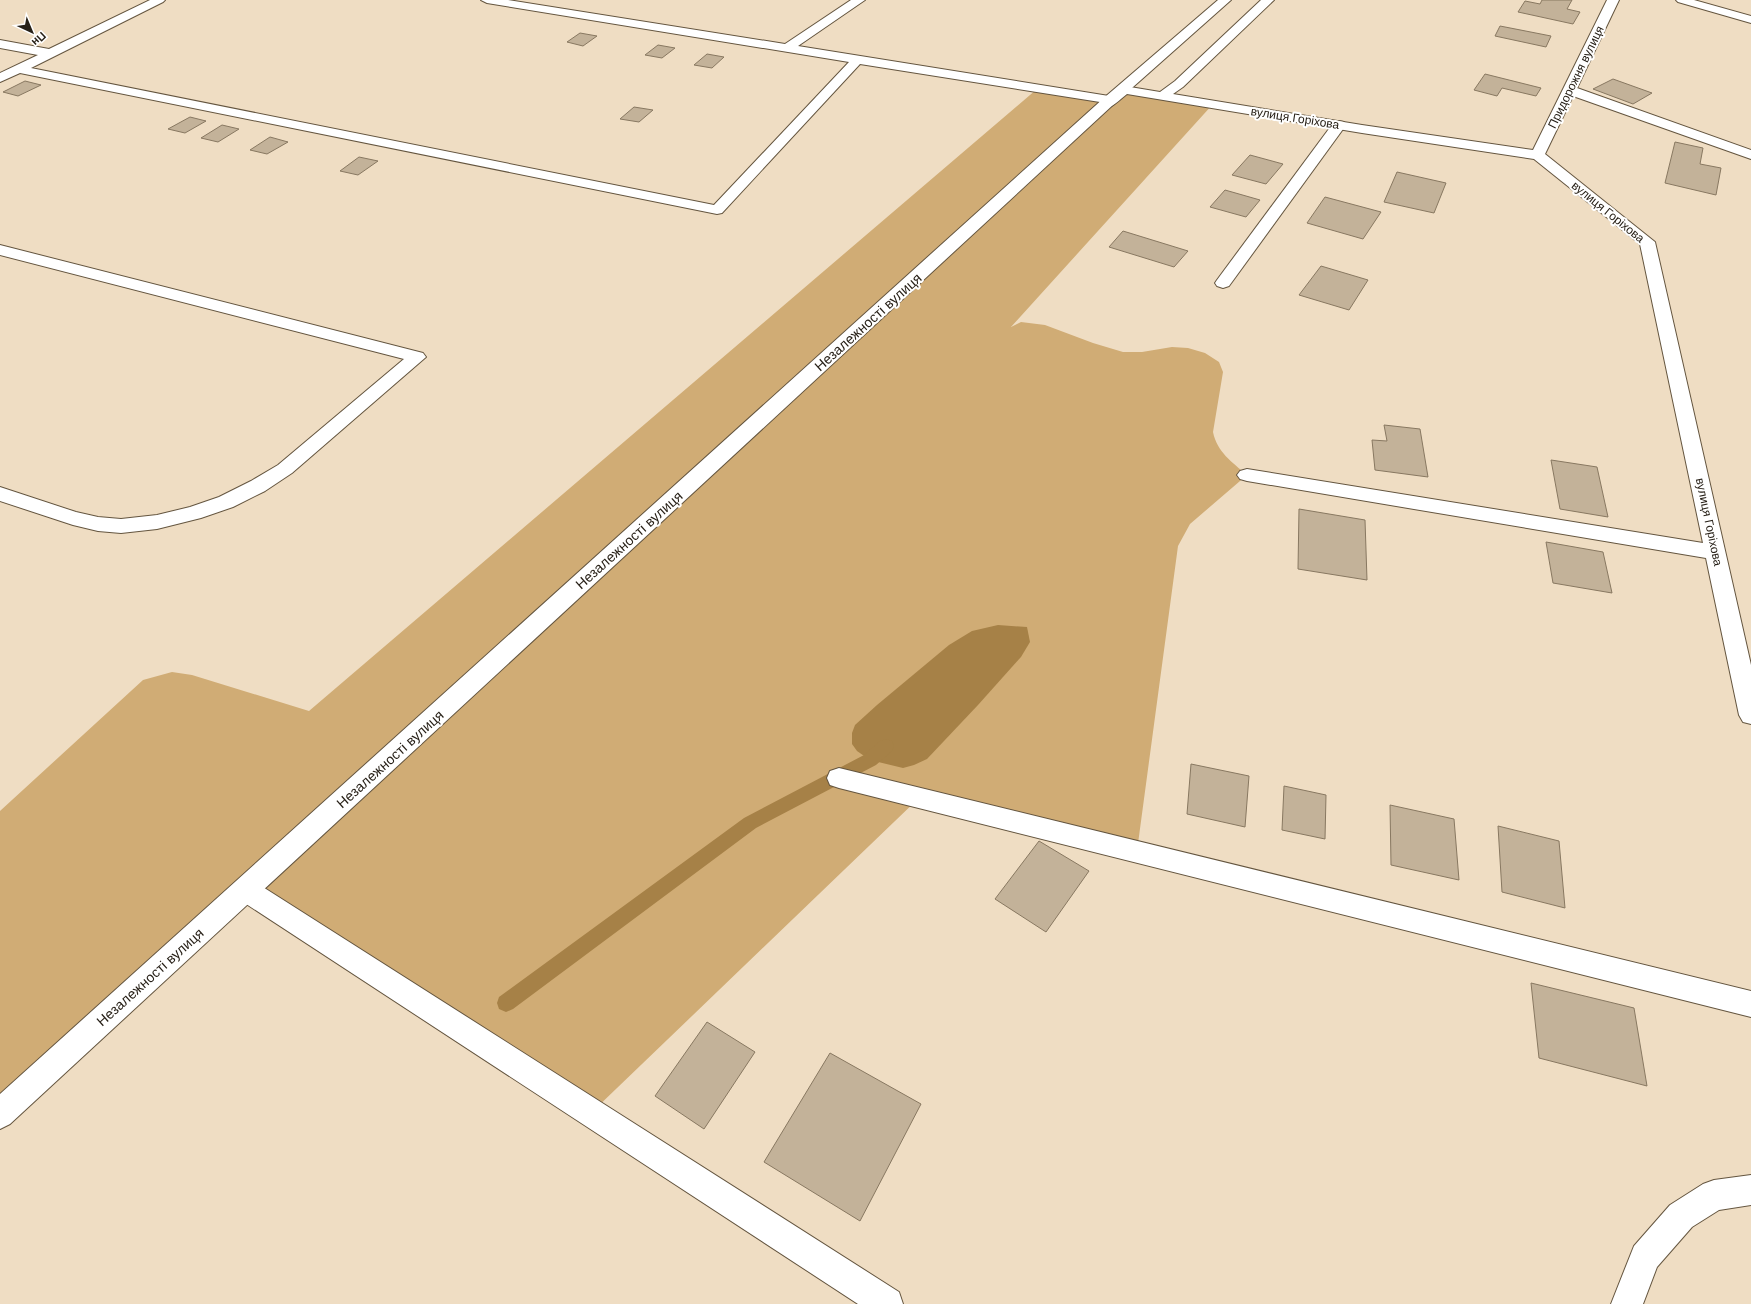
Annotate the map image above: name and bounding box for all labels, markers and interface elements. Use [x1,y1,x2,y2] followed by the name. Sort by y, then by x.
[12,12,52,52] north arrow
[1545,23,1607,131] street label: Придорожня вулиця
[30,30,48,49] text: Пн
[1250,104,1341,132] street label: вулиця Горіхова
[1569,178,1647,246] street label: вулиця Горіхова
[811,270,925,374] street label: Незалежності вулиця
[1693,477,1725,568] street label: вулиця Горіхова
[572,488,686,592] street label: Незалежності вулиця
[333,707,447,811] street label: Незалежності вулиця
[93,925,207,1029] street label: Незалежності вулиця

